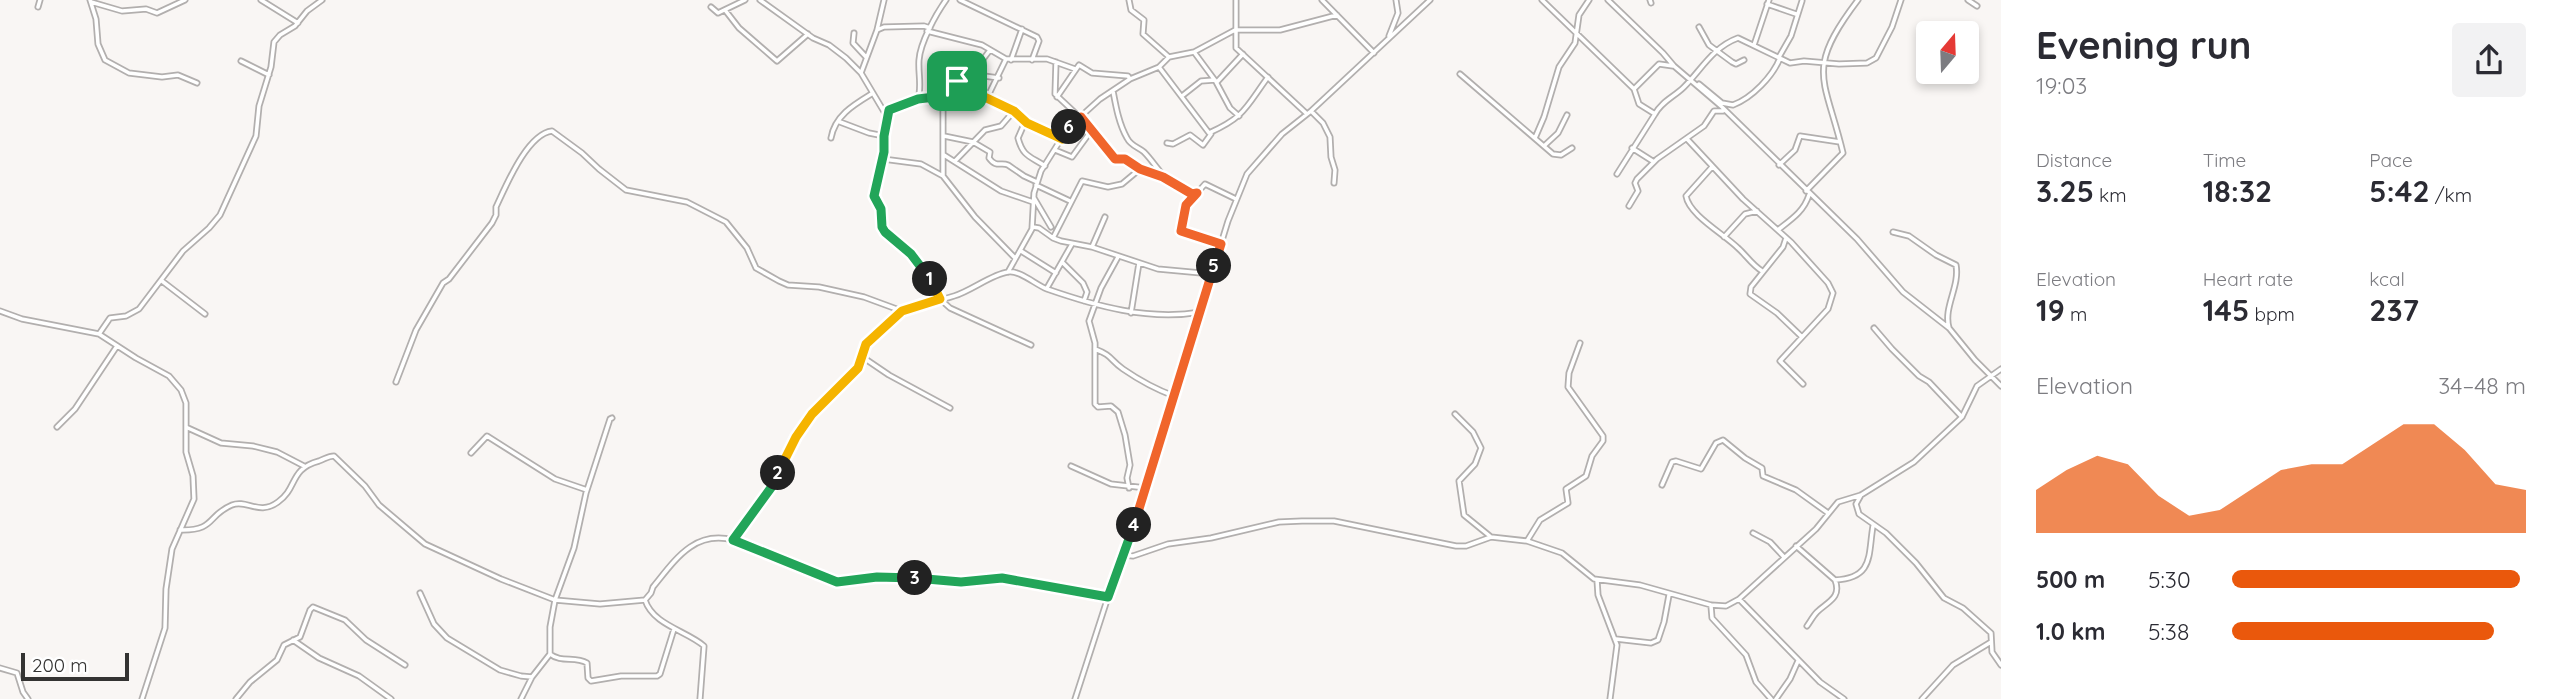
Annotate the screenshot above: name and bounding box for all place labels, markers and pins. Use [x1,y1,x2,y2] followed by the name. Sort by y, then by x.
[927,51,987,111] pin
[1052,110,1086,144] pin: 6
[1196,248,1232,284] pin: 5
[912,262,948,296] pin: 1
[760,456,796,490] pin: 2
[1116,508,1152,542] pin: 4
[898,560,932,596] pin: 3

